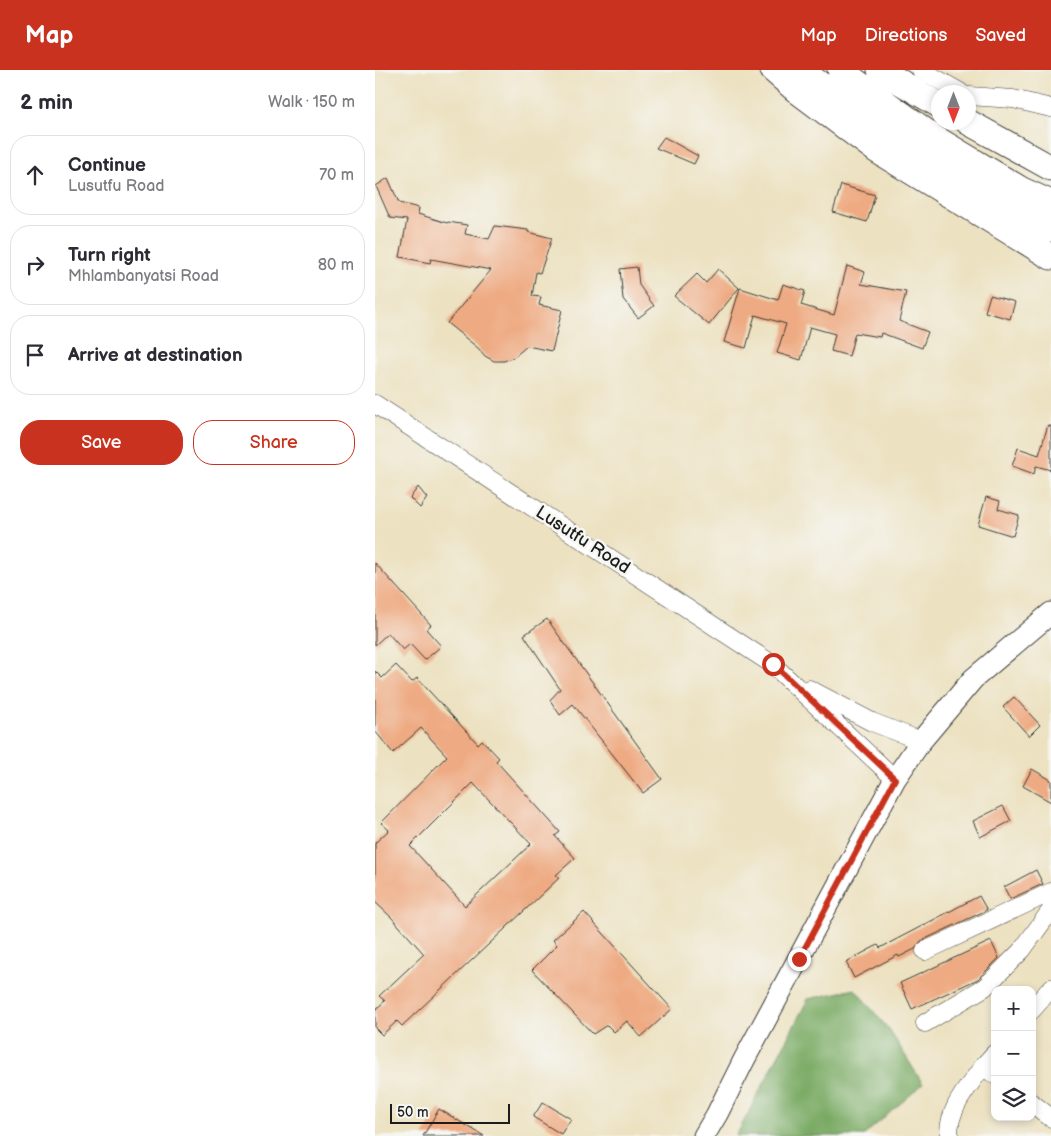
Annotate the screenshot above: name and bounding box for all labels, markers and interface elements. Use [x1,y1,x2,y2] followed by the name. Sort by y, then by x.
[25,21,73,50] text: Map
[801,25,837,46] text: Map
[865,25,947,46] text: Directions
[975,25,1026,46] text: Saved
[931,85,976,130] north arrow
[20,90,73,115] text: 2 min
[268,93,355,112] text: Walk · 150 m
[68,154,146,177] text: Continue
[21,161,49,189] icon: ahead
[319,166,354,185] text: 70 m
[68,177,164,196] text: Lusutfu Road
[68,244,151,267] text: Turn right
[21,251,49,279] icon: right
[318,256,354,275] text: 80 m
[68,267,219,286] text: Mhlambanyatsi Road
[21,341,49,369] icon: arrive
[68,344,243,367] text: Arrive at destination
[20,420,183,465] button: Save
[193,420,355,465] button: Share
[532,502,634,578] street label: Lusutfu Road
[762,653,785,676] route start
[788,948,811,971] route end
[991,986,1036,1121] map controls
[991,986,1036,1031] button: +
[991,1031,1036,1076] button: −
[991,1076,1036,1121] button: layers
[390,1101,510,1124] scale bar
[397,1104,429,1121] text: 50 m

